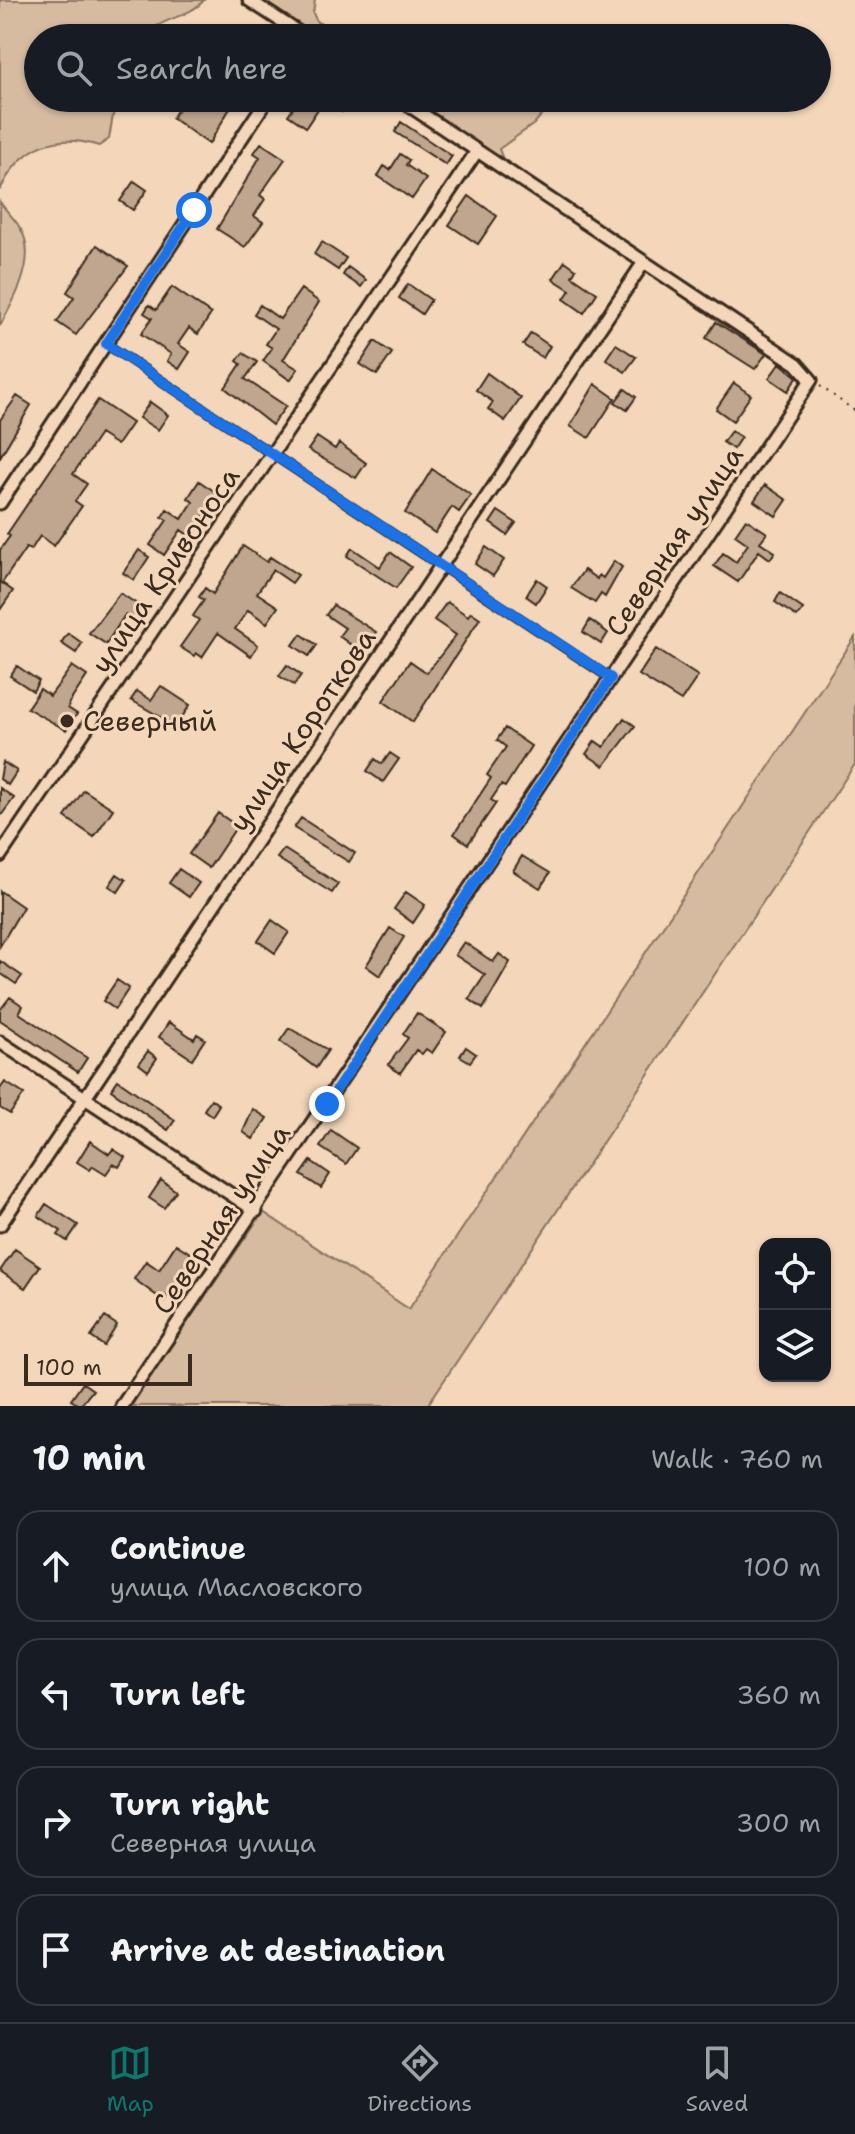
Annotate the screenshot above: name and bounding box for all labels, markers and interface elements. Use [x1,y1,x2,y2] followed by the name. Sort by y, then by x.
[24,24,831,112] search box
[52,46,96,90] icon: search
[116,48,287,89] text: Search here
[176,192,212,228] route start
[596,438,752,644] street label: Северная улица
[82,459,248,681] street label: улица Кривоноса
[220,621,384,839] street label: улица Короткова
[83,702,217,740] place label: Северный
[58,712,76,730] marker: Северный
[309,1086,345,1122] route end
[143,1116,299,1322] street label: Северная улица
[759,1238,831,1382] map controls
[759,1238,831,1310] button: locate
[759,1310,831,1382] button: layers
[24,1350,192,1386] scale bar
[36,1353,102,1382] text: 100 m
[32,1435,146,1481] text: 10 min
[651,1441,823,1476] text: Walk · 760 m
[110,1528,246,1569] text: Continue
[34,1544,78,1588] icon: ahead
[743,1549,821,1584] text: 100 m
[110,1569,363,1604] text: улица Масловского
[34,1672,78,1716] icon: left
[110,1674,245,1715] text: Turn left
[736,1677,821,1712] text: 360 m
[110,1784,269,1825] text: Turn right
[34,1800,78,1844] icon: right
[736,1805,821,1840] text: 300 m
[110,1825,316,1860] text: Северная улица
[34,1928,78,1972] icon: arrive
[110,1930,445,1971] text: Arrive at destination
[107,2041,154,2118] tab: Map
[367,2041,472,2118] tab: Directions
[686,2041,748,2118] tab: Saved

